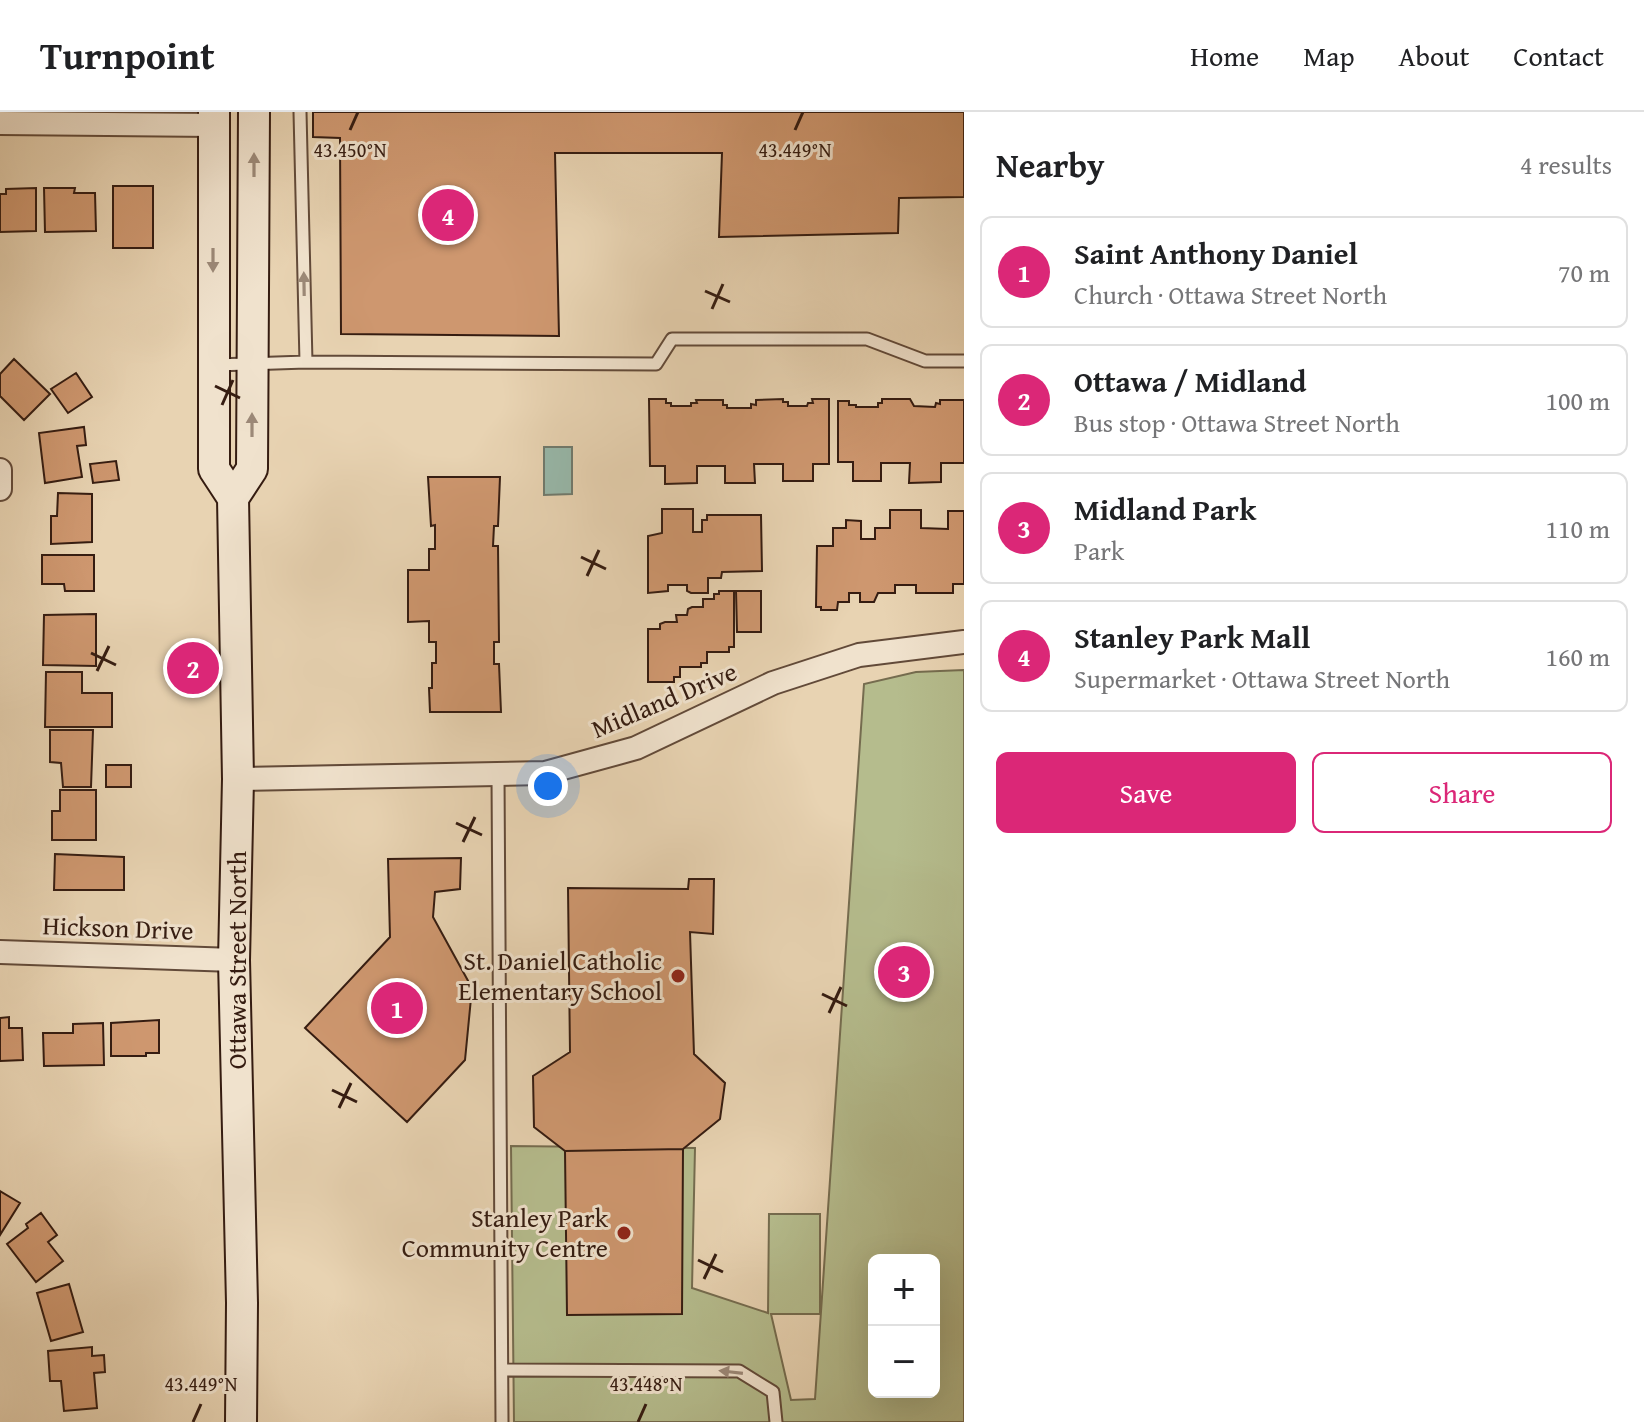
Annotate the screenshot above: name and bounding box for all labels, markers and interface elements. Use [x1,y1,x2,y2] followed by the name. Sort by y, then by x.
[40,27,215,83] text: Turnpoint
[1190,35,1259,76] text: Home
[1303,35,1355,76] text: Map
[1399,35,1469,76] text: About
[1513,35,1604,76] text: Contact
[313,135,387,164] text: 43.450°N
[758,135,832,164] text: 43.449°N
[996,140,1105,189] text: Nearby
[1520,145,1612,184] text: 4 results
[248,152,260,177] one-way arrow
[422,185,474,245] pin: 4
[1074,231,1358,275] text: Saint Anthony Daniel
[207,248,219,273] one-way arrow
[1017,253,1031,292] text: 1
[1558,253,1610,292] text: 70 m
[298,271,310,296] one-way arrow
[1074,275,1387,314] text: Church · Ottawa Street North
[1074,359,1307,403] text: Ottawa / Midland
[1017,381,1031,420] text: 2
[1545,381,1610,420] text: 100 m
[1074,403,1400,442] text: Bus stop · Ottawa Street North
[246,412,258,437] one-way arrow
[1074,487,1256,531] text: Midland Park
[1017,509,1031,548] text: 3
[1545,509,1610,548] text: 110 m
[1074,531,1124,570] text: Park
[1074,615,1310,659] text: Stanley Park Mall
[1017,637,1031,676] text: 4
[1545,637,1610,676] text: 160 m
[167,638,219,698] pin: 2
[585,651,743,748] street label: Midland Drive
[1074,659,1450,698] text: Supermarket · Ottawa Street North
[996,752,1296,833] button: Save
[1312,752,1612,833] button: Share
[528,766,568,806] your location
[217,850,256,1069] street label: Ottawa Street North
[42,905,194,950] street label: Hickson Drive
[458,941,662,1010] place label: St. Daniel Catholic Elementary School
[878,942,930,1002] pin: 3
[669,967,687,985] marker: St. Daniel Catholic Elementary School
[371,978,423,1038] pin: 1
[402,1198,609,1267] place label: Stanley Park Community Centre
[615,1224,633,1242] marker: Stanley Park Community Centre
[868,1254,940,1398] map controls
[868,1254,940,1326] button: +
[868,1326,940,1398] button: −
[718,1366,743,1379] one-way arrow
[164,1369,238,1398] text: 43.449°N
[609,1369,683,1398] text: 43.448°N

